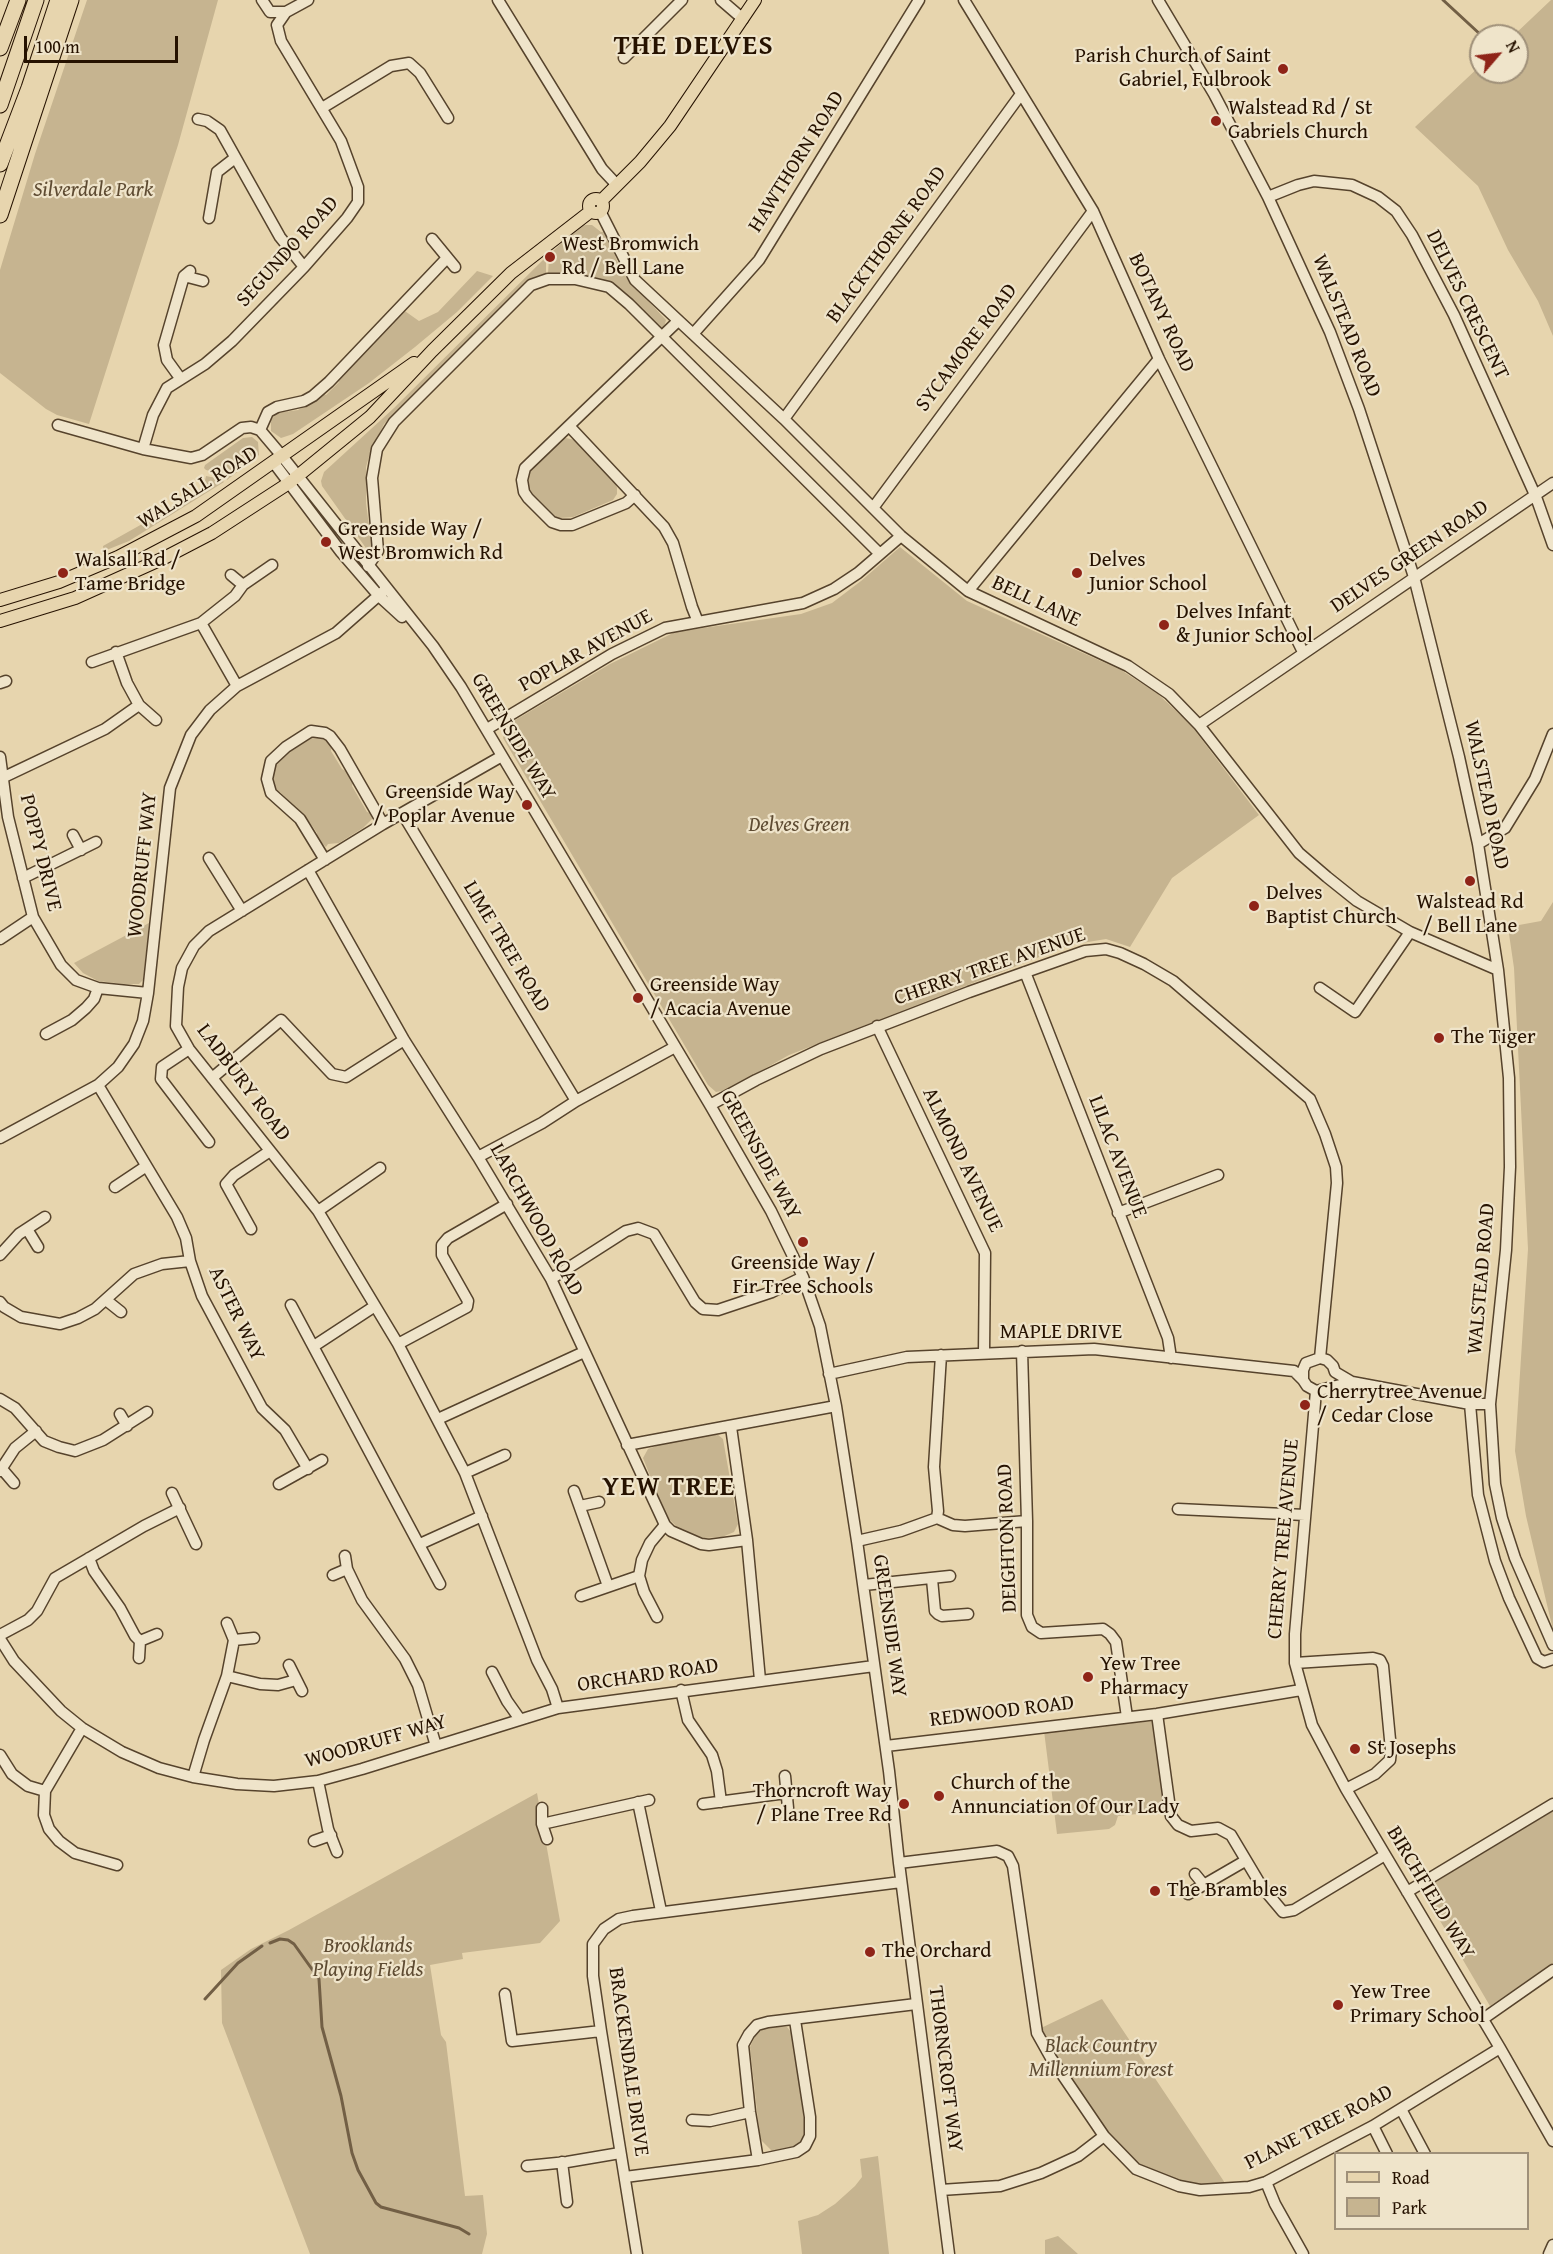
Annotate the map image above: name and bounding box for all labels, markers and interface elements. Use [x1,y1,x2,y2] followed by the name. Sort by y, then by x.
[27,24,182,62] scale bar
[1469,24,1529,84] north arrow
[614,31,774,63] district label: THE DELVES
[35,33,80,60] text: 100 m
[1500,36,1526,57] text: N
[1075,44,1271,94] place label: Parish Church of Saint Gabriel, Fulbrook
[1276,62,1290,76] marker: Parish Church of Saint Gabriel, Fulbrook
[743,87,851,237] street label: HAWTHORN ROAD
[1228,96,1372,146] place label: Walstead Rd / St Gabriels Church
[1209,114,1223,128] marker: Walstead Rd / St Gabriels Church
[822,162,952,328] street label: BLACKTHORNE ROAD
[33,178,153,204] park label: Silverdale Park
[232,191,344,313] street label: SEGUNDO ROAD
[1420,226,1514,384] street label: DELVES CRESCENT
[562,232,699,282] place label: West Bromwich Rd / Bell Lane
[1122,249,1200,377] street label: BOTANY ROAD
[543,250,557,264] marker: West Bromwich Rd / Bell Lane
[1306,251,1386,401] street label: WALSTEAD ROAD
[911,279,1023,417] street label: SYCAMORE ROAD
[133,441,263,535] street label: WALSALL ROAD
[1326,495,1494,619] street label: DELVES GREEN ROAD
[338,517,503,567] place label: Greenside Way / West Bromwich Rd
[319,535,333,549] marker: Greenside Way / West Bromwich Rd
[75,548,185,598] place label: Walsall Rd / Tame Bridge
[1089,548,1207,598] place label: Delves Junior School
[56,566,70,580] marker: Walsall Rd / Tame Bridge
[1070,566,1084,580] marker: Delves Junior School
[988,571,1084,633] street label: BELL LANE
[1176,600,1313,650] place label: Delves Infant & Junior School
[515,604,657,698] street label: POPLAR AVENUE
[1157,618,1171,632] marker: Delves Infant & Junior School
[465,669,561,805] street label: GREENSIDE WAY
[1458,718,1514,872] street label: WALSTEAD ROAD
[374,780,515,830] place label: Greenside Way / Poplar Avenue
[123,791,163,939] street label: WOODRUFF WAY
[13,792,67,914] street label: POPPY DRIVE
[520,798,534,812] marker: Greenside Way / Poplar Avenue
[749,813,849,839] park label: Delves Green
[1463,874,1477,888] marker: Walstead Rd / Bell Lane
[457,877,555,1017] street label: LIME TREE ROAD
[1266,881,1397,931] place label: Delves Baptist Church
[1416,890,1524,940] place label: Walstead Rd / Bell Lane
[1247,899,1261,913] marker: Delves Baptist Church
[891,922,1089,1012] street label: CHERRY TREE AVENUE
[650,973,791,1023] place label: Greenside Way / Acacia Avenue
[631,991,645,1005] marker: Greenside Way / Acacia Avenue
[191,1019,295,1147] street label: LADBURY ROAD
[1451,1025,1536,1051] place label: The Tiger
[1432,1031,1446,1045] marker: The Tiger
[916,1084,1008,1236] street label: ALMOND AVENUE
[714,1086,806,1224] street label: GREENSIDE WAY
[1082,1092,1152,1222] street label: LILAC AVENUE
[484,1139,588,1301] street label: LARCHWOOD ROAD
[1463,1202,1501,1356] street label: WALSTEAD ROAD
[796,1235,810,1249] marker: Greenside Way / Fir Tree Schools
[731,1251,875,1301] place label: Greenside Way / Fir Tree Schools
[202,1263,270,1365] street label: ASTER WAY
[1000,1320,1122,1346] street label: MAPLE DRIVE
[1317,1380,1482,1430] place label: Cherrytree Avenue / Cedar Close
[1298,1398,1312,1412] marker: Cherrytree Avenue / Cedar Close
[1263,1438,1305,1640] street label: CHERRY TREE AVENUE
[993,1463,1023,1613] street label: DEIGHTON ROAD
[602,1472,736,1504] district label: YEW TREE
[867,1553,911,1699] street label: GREENSIDE WAY
[1100,1652,1189,1702] place label: Yew Tree Pharmacy
[576,1654,720,1698] street label: ORCHARD ROAD
[1081,1670,1095,1684] marker: Yew Tree Pharmacy
[928,1691,1076,1733] street label: REDWOOD ROAD
[302,1710,450,1774] street label: WOODRUFF WAY
[1367,1736,1456,1762] place label: St Josephs
[1348,1742,1362,1756] marker: St Josephs
[951,1771,1179,1821] place label: Church of the Annunciation Of Our Lady
[753,1779,892,1829] place label: Thorncroft Way / Plane Tree Rd
[932,1789,946,1803] marker: Church of the Annunciation Of Our Lady
[897,1797,911,1811] marker: Thorncroft Way / Plane Tree Rd
[1380,1822,1480,1964] street label: BIRCHFIELD WAY
[1167,1878,1287,1904] place label: The Brambles
[1148,1884,1162,1898] marker: The Brambles
[313,1934,423,1984] park label: Brooklands Playing Fields
[882,1939,992,1965] place label: The Orchard
[863,1945,877,1959] marker: The Orchard
[602,1966,654,2158] street label: BRACKENDALE DRIVE
[1350,1980,1485,2030] place label: Yew Tree Primary School
[922,1985,968,2153] street label: THORNCROFT WAY
[1331,1998,1345,2012] marker: Yew Tree Primary School
[1029,2034,1173,2084] park label: Black Country Millennium Forest
[1241,2080,1397,2176] street label: PLANE TREE ROAD
[1334,2152,1529,2230] legend
[1392,2164,1430,2191] text: Road
[1392,2194,1427,2221] text: Park

